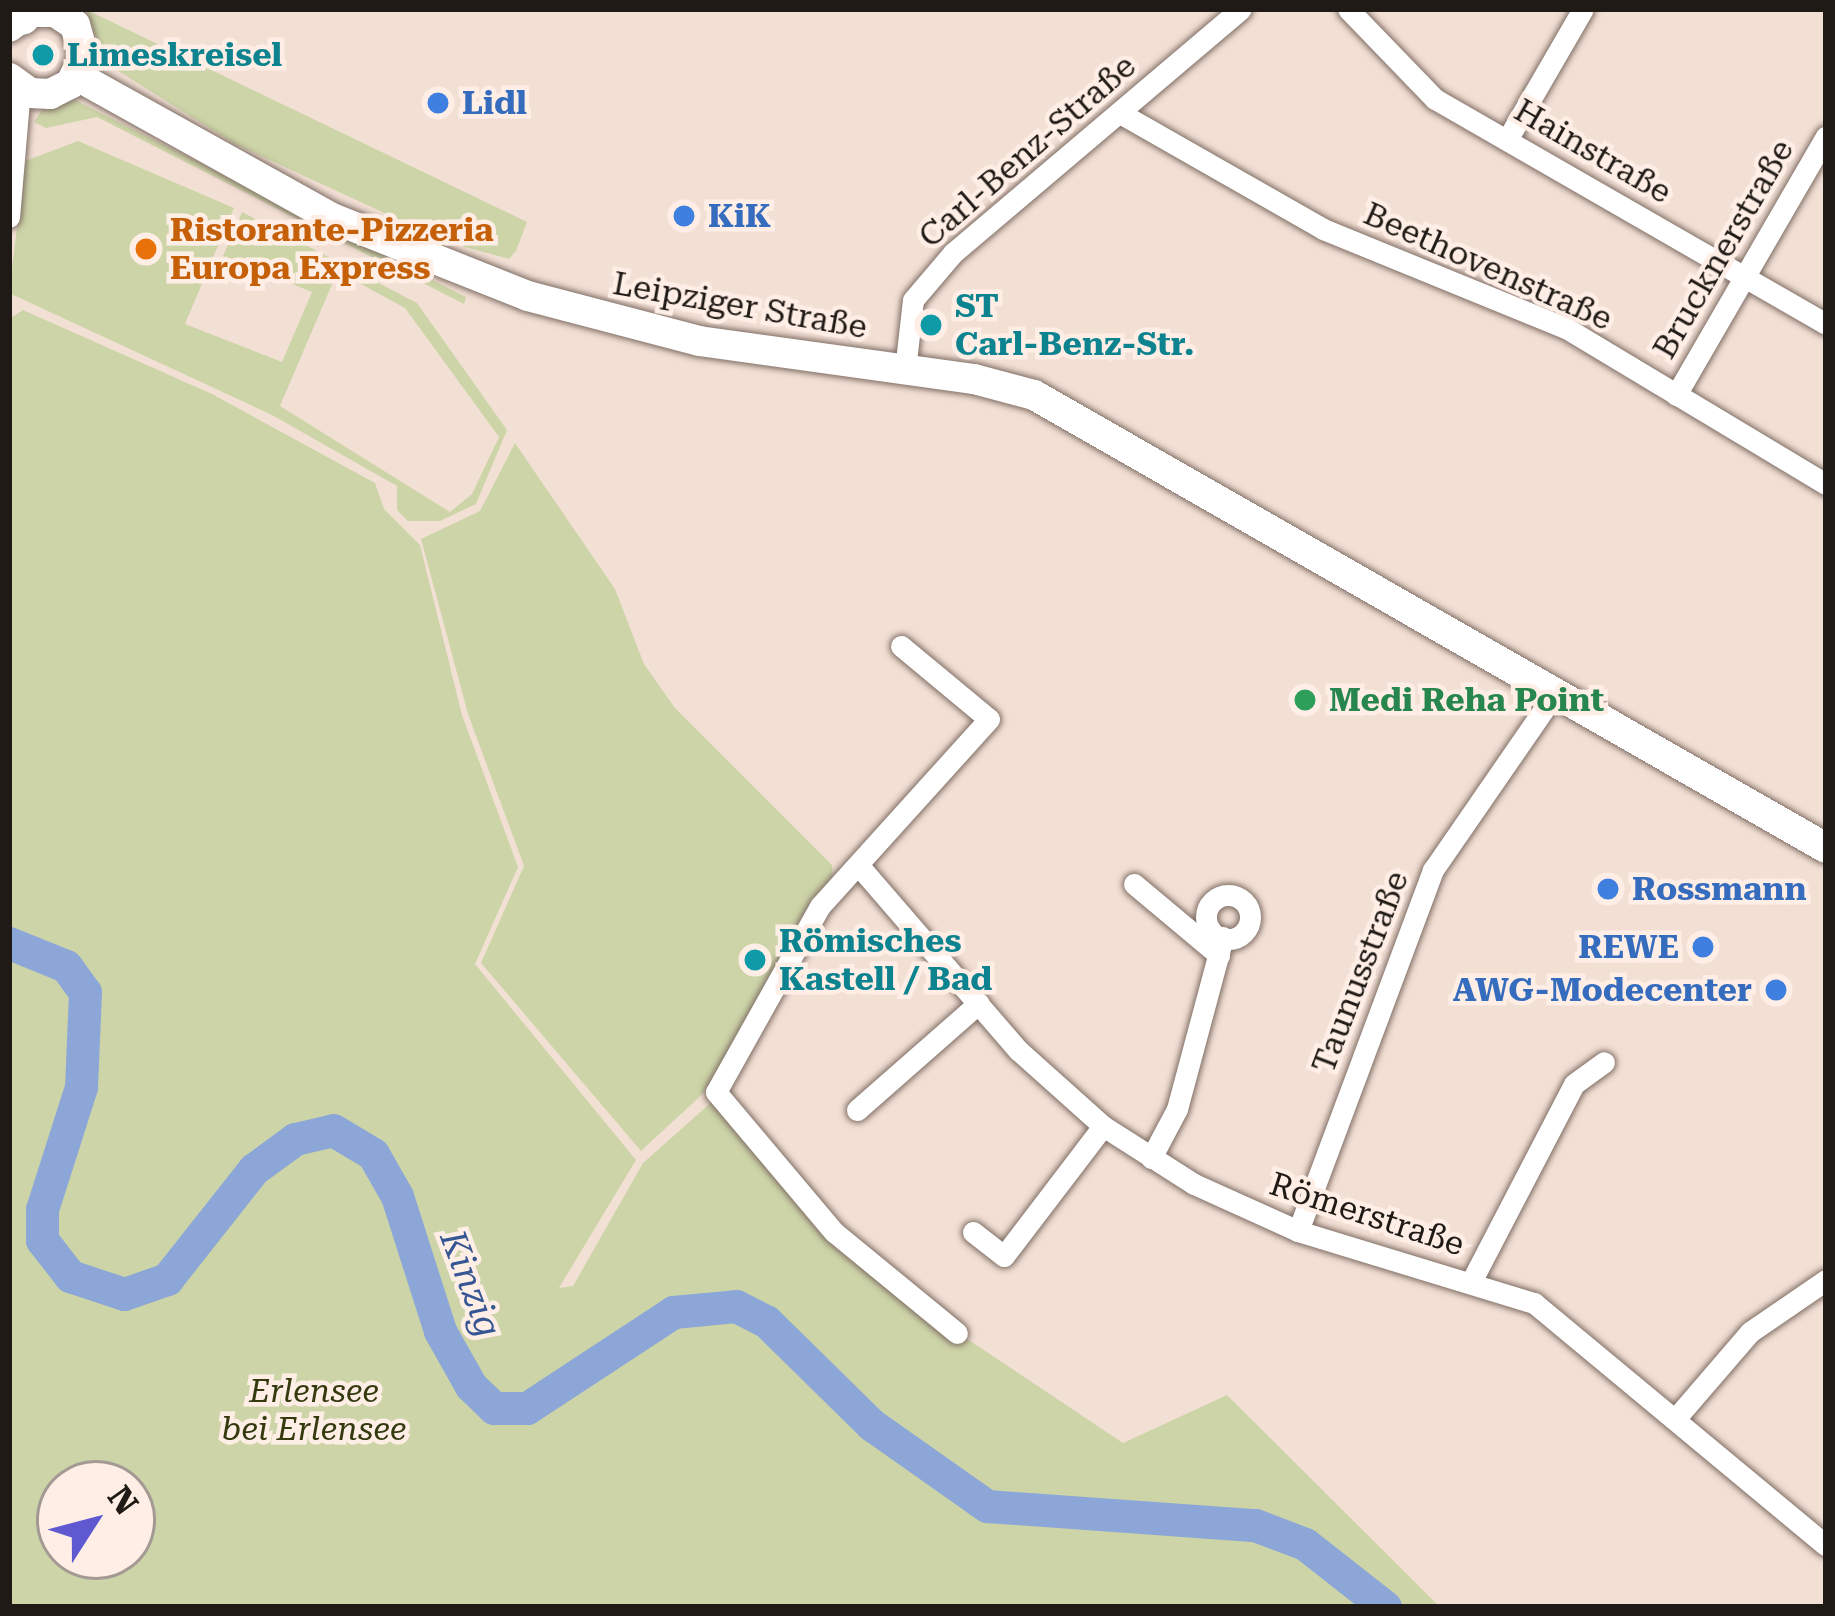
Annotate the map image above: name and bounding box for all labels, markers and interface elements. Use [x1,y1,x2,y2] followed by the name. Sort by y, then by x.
[67,35,282,75] place label: Limeskreisel
[30,42,56,68] marker: Limeskreisel
[911,46,1143,256] street label: Carl-Benz-Straße
[462,83,527,123] place label: Lidl
[425,90,451,116] marker: Lidl
[1507,90,1679,212] street label: Hainstraße
[1644,132,1802,366] street label: Brucknerstraße
[1358,194,1618,338] street label: Beethovenstraße
[708,196,771,236] place label: KiK
[671,203,697,229] marker: KiK
[170,210,494,288] place label: Ristorante-Pizzeria Europa Express
[133,236,159,262] marker: Ristorante-Pizzeria Europa Express
[610,263,870,347] street label: Leipziger Straße
[955,286,1194,364] place label: ST Carl-Benz-Str.
[918,312,944,338] marker: ST Carl-Benz-Str.
[1329,680,1604,720] place label: Medi Reha Point
[1292,687,1318,713] marker: Medi Reha Point
[1303,865,1417,1079] street label: Taunusstraße
[1632,869,1807,909] place label: Rossmann
[1595,876,1621,902] marker: Rossmann
[779,921,992,999] place label: Römisches Kastell / Bad
[1578,927,1679,967] place label: REWE
[1690,934,1716,960] marker: REWE
[742,947,768,973] marker: Römisches Kastell / Bad
[1453,970,1752,1010] place label: AWG-Modecenter
[1763,977,1789,1003] marker: AWG-Modecenter
[1265,1164,1469,1264] street label: Römerstraße
[430,1225,510,1343] water label: Kinzig
[222,1371,406,1449] park label: Erlensee bei Erlensee
[36,1460,156,1580] north arrow
[100,1479,146,1522] text: N

